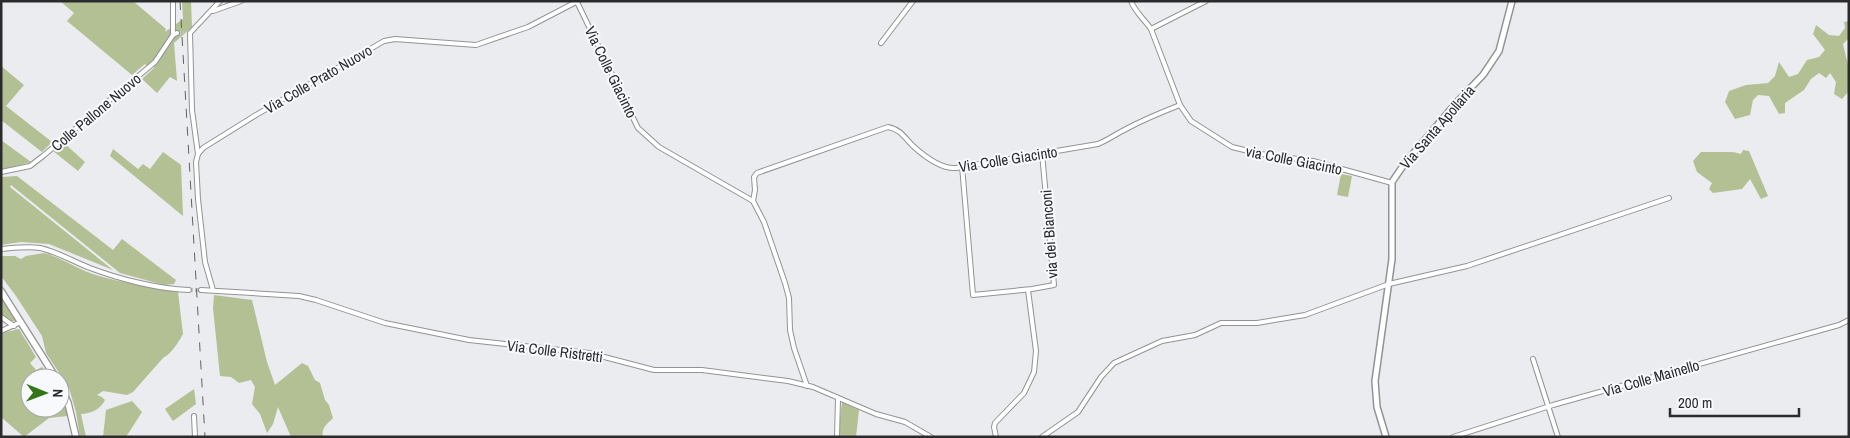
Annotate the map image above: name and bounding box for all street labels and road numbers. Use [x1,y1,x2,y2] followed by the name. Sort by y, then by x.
[580,23,642,122] street label: Via Colle Giacinto
[260,39,376,118] street label: Via Colle Prato Nuovo
[47,68,146,156] street label: Colle Pallone Nuovo
[1395,80,1480,174] street label: Via Santa Apollaria
[1244,140,1344,180] street label: via Colle Giacinto
[957,141,1059,177] street label: Via Colle Giacinto
[1035,189,1063,279] street label: via dei Bianconi
[506,335,604,367] street label: Via Colle Ristretti
[1600,354,1702,402] street label: Via Colle Mainello

